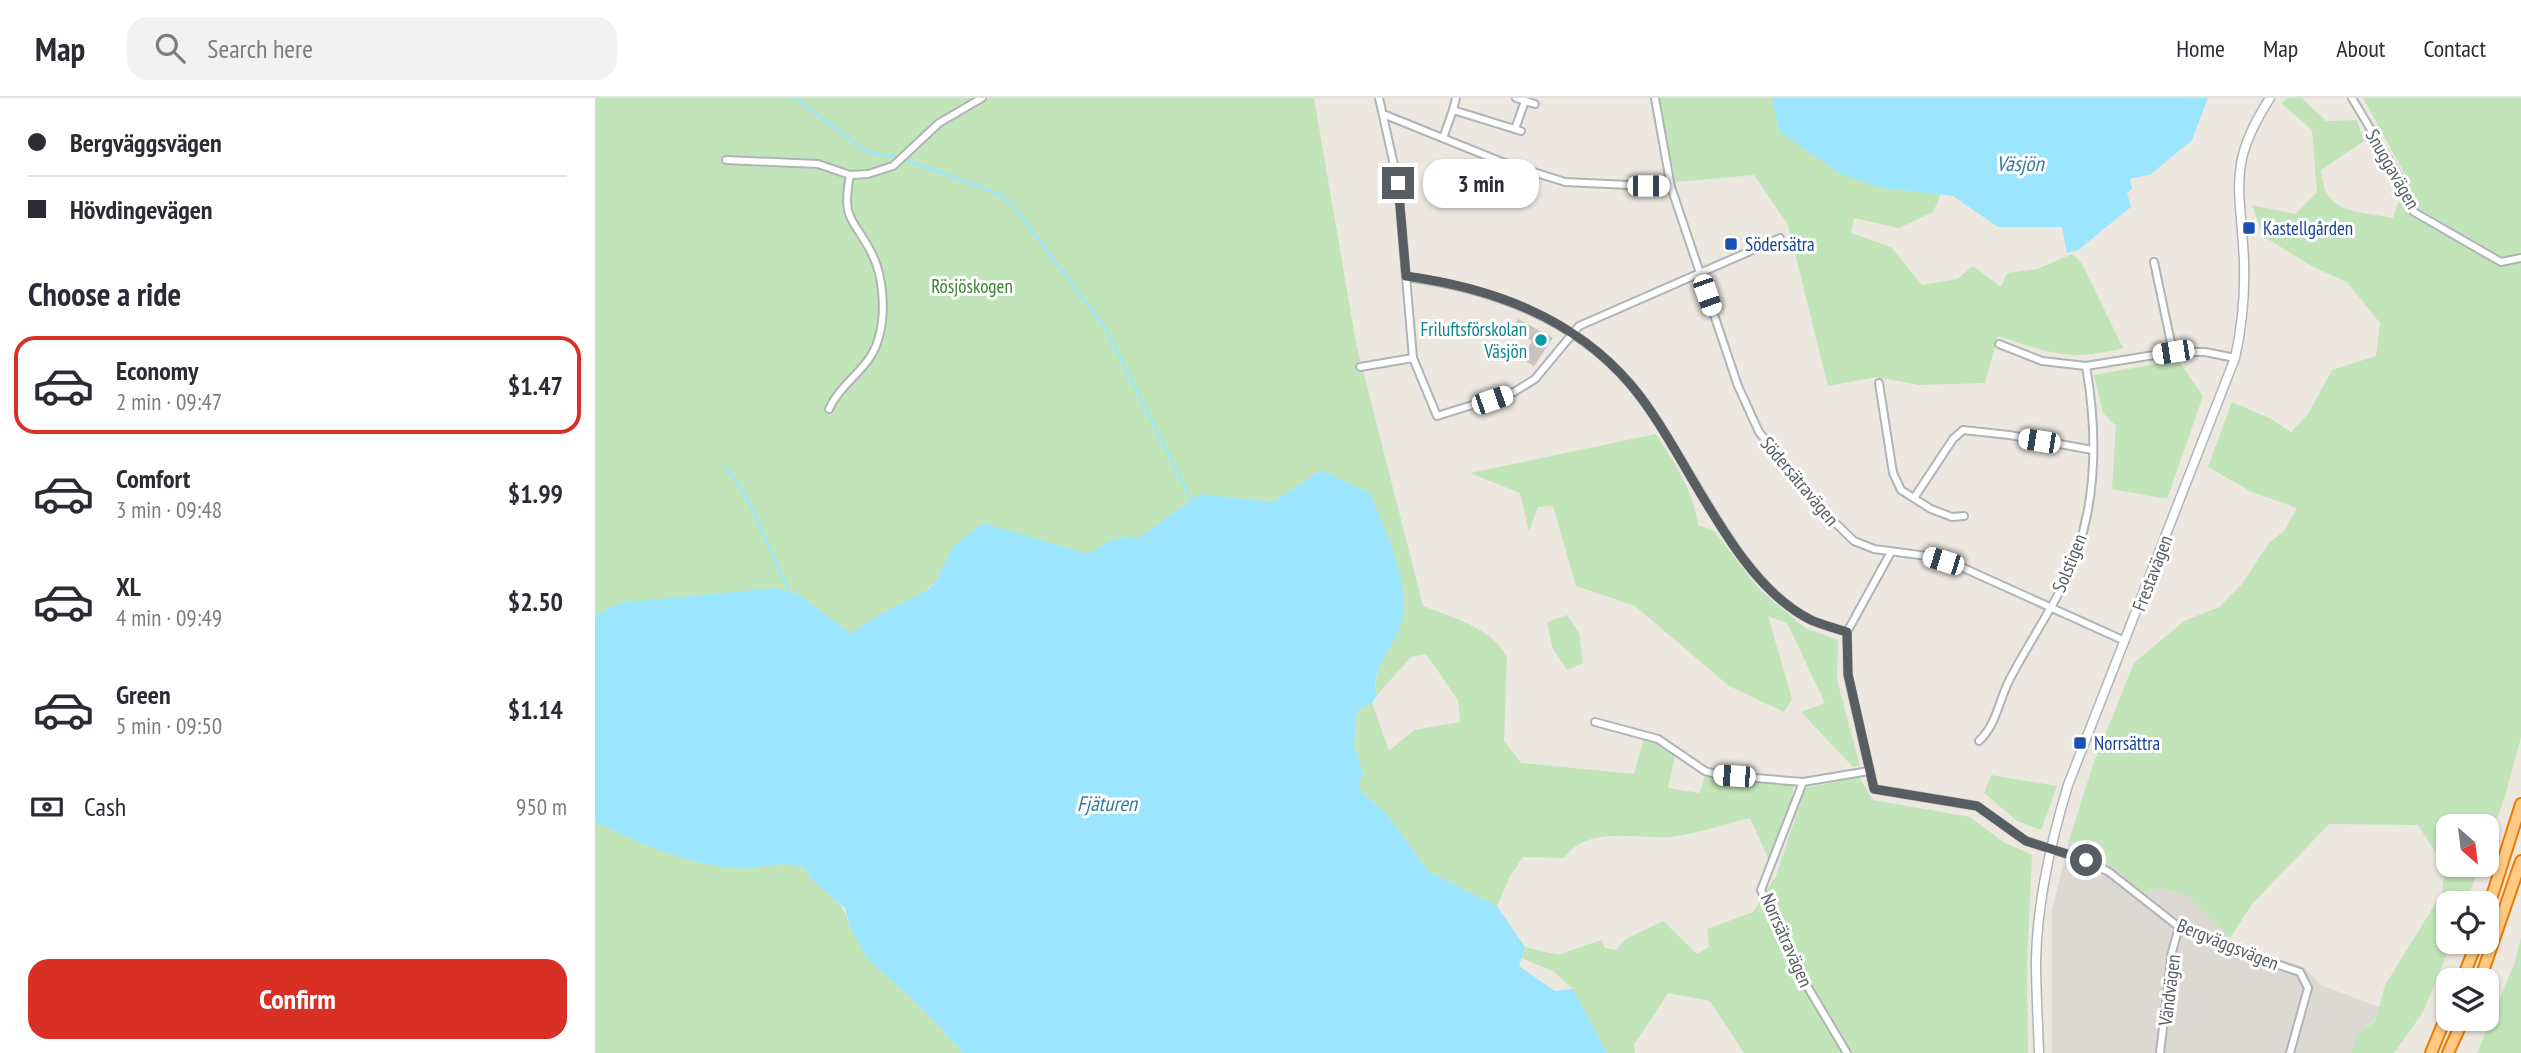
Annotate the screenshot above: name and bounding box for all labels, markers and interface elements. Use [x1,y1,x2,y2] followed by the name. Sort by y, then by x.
[127,17,617,80] search box
[35,27,85,70] text: Map
[151,29,189,67] icon: search
[207,32,313,65] text: Search here
[2176,33,2225,64] text: Home
[2263,33,2298,64] text: Map
[2336,33,2385,64] text: About
[2423,33,2486,64] text: Contact
[2361,125,2425,213] street label: Snuggavägen
[70,126,222,159] text: Bergväggsvägen
[1996,150,2045,177] water label: Väsjön
[1423,158,1538,208] callout: 3 min
[1382,167,1414,199] route end
[1458,169,1504,198] text: 3 min
[1628,176,1670,197] car
[70,193,212,226] text: Hövdingevägen
[2263,216,2353,240] place label: Kastellgården
[2241,220,2257,236] marker: Kastellgården
[1745,232,1815,256] place label: Södersätra
[1723,236,1739,252] marker: Södersätra
[1691,272,1724,318] car
[28,273,181,315] text: Choose a ride
[931,274,1013,298] park label: Rösjöskogen
[1421,317,1527,363] place label: Friluftsförskolan Väsjön
[1533,332,1549,348] marker: Friluftsförskolan Väsjön
[2151,338,2196,366] car
[32,354,95,417] icon: car
[116,354,198,387] text: Economy
[508,369,563,402] text: $1.47
[1469,383,1516,417] car
[116,387,222,416] text: 2 min · 09:47
[2017,427,2062,455] car
[1756,432,1844,530] street label: Södersätravägen
[32,462,95,525] icon: car
[116,462,190,495] text: Comfort
[508,477,563,510] text: $1.99
[116,495,222,524] text: 3 min · 09:48
[2046,530,2092,596] street label: Solstigen
[2127,532,2177,614] street label: Frestavägen
[1920,545,1967,577] car
[32,570,95,633] icon: car
[116,570,141,603] text: XL
[508,585,563,618] text: $2.50
[116,603,222,632] text: 4 min · 09:49
[32,678,95,741] icon: car
[116,678,171,711] text: Green
[508,693,563,726] text: $1.14
[116,711,222,740] text: 5 min · 09:50
[2094,731,2160,755] place label: Norrsättra
[2072,735,2088,751] marker: Norrsättra
[1713,764,1756,788] car
[28,788,66,826] icon: cash
[84,790,126,823] text: Cash
[1077,790,1139,817] water label: Fjäturen
[516,792,567,821] text: 950 m
[2436,814,2499,877] north arrow
[2436,814,2499,1031] map controls
[2070,844,2102,876] route start
[1756,889,1818,991] street label: Norrsätravägen
[2436,891,2499,954] button: locate
[2174,913,2282,975] street label: Bergväggsvägen
[2153,953,2185,1028] street label: Vändvägen
[28,959,567,1039] button: Confirm
[2436,968,2499,1031] button: layers

